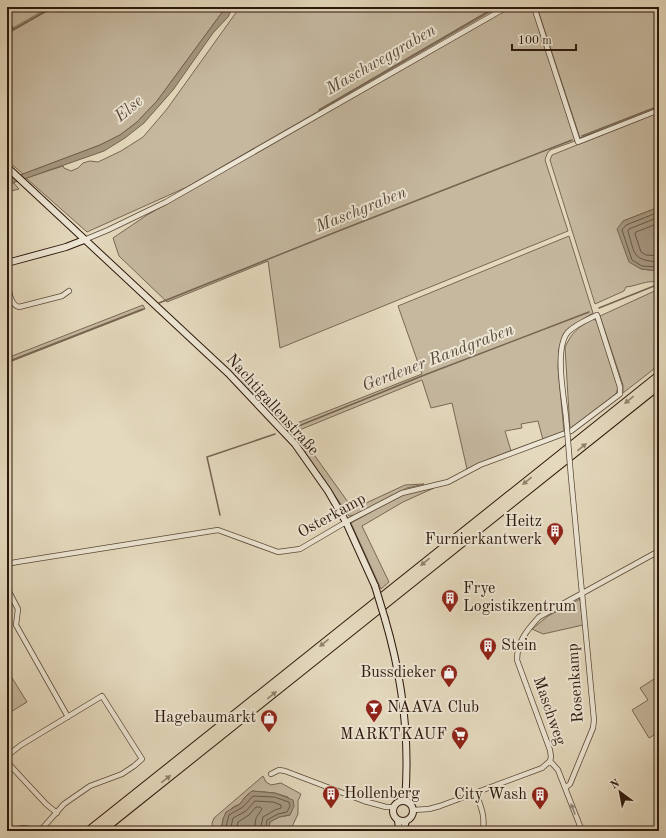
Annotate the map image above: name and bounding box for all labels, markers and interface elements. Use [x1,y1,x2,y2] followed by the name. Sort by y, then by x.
[322,21,439,99] water label: Maschweggraben
[512,26,576,52] scale bar
[518,35,552,47] text: 100 m
[111,93,146,126] water label: Else
[312,184,409,236] water label: Maschgraben
[360,321,517,395] water label: Gerdener Randgraben
[223,351,321,459] street label: Nachtigallenstraße
[623,396,634,404] one-way arrow
[576,443,587,452] one-way arrow
[521,477,532,486] one-way arrow
[295,491,369,541] street label: Osterkamp
[425,514,542,548] place label: Heitz Furnierkantwerk
[545,521,565,546] building icon: Heitz Furnierkantwerk
[420,558,431,567] one-way arrow
[463,581,577,615] place label: Frye Logistikzentrum
[440,588,460,613] building icon: Frye Logistikzentrum
[478,636,498,661] building icon: Stein
[501,638,537,654] place label: Stein
[318,639,329,648] one-way arrow
[565,643,587,723] street label: Rosenkamp
[439,663,459,688] shop icon: Bussdieker
[360,665,436,681] place label: Bussdieker
[530,675,568,748] street label: Maschweg
[267,690,278,699] one-way arrow
[364,698,384,723] bar icon: NAAVA Club
[387,700,479,716] place label: NAAVA Club
[259,708,279,733] shop icon: Hagebaumarkt
[154,710,256,726] place label: Hagebaumarkt
[450,725,470,750] supermarket icon: MARKTKAUF
[340,727,447,743] place label: MARKTKAUF
[600,772,640,812] north arrow
[160,775,171,784] one-way arrow
[609,778,622,792] text: N
[321,784,341,809] building icon: Hollenberg
[530,785,550,810] building icon: City Wash
[344,786,420,802] place label: Hollenberg
[454,787,527,803] place label: City Wash
[570,803,576,815] one-way arrow

